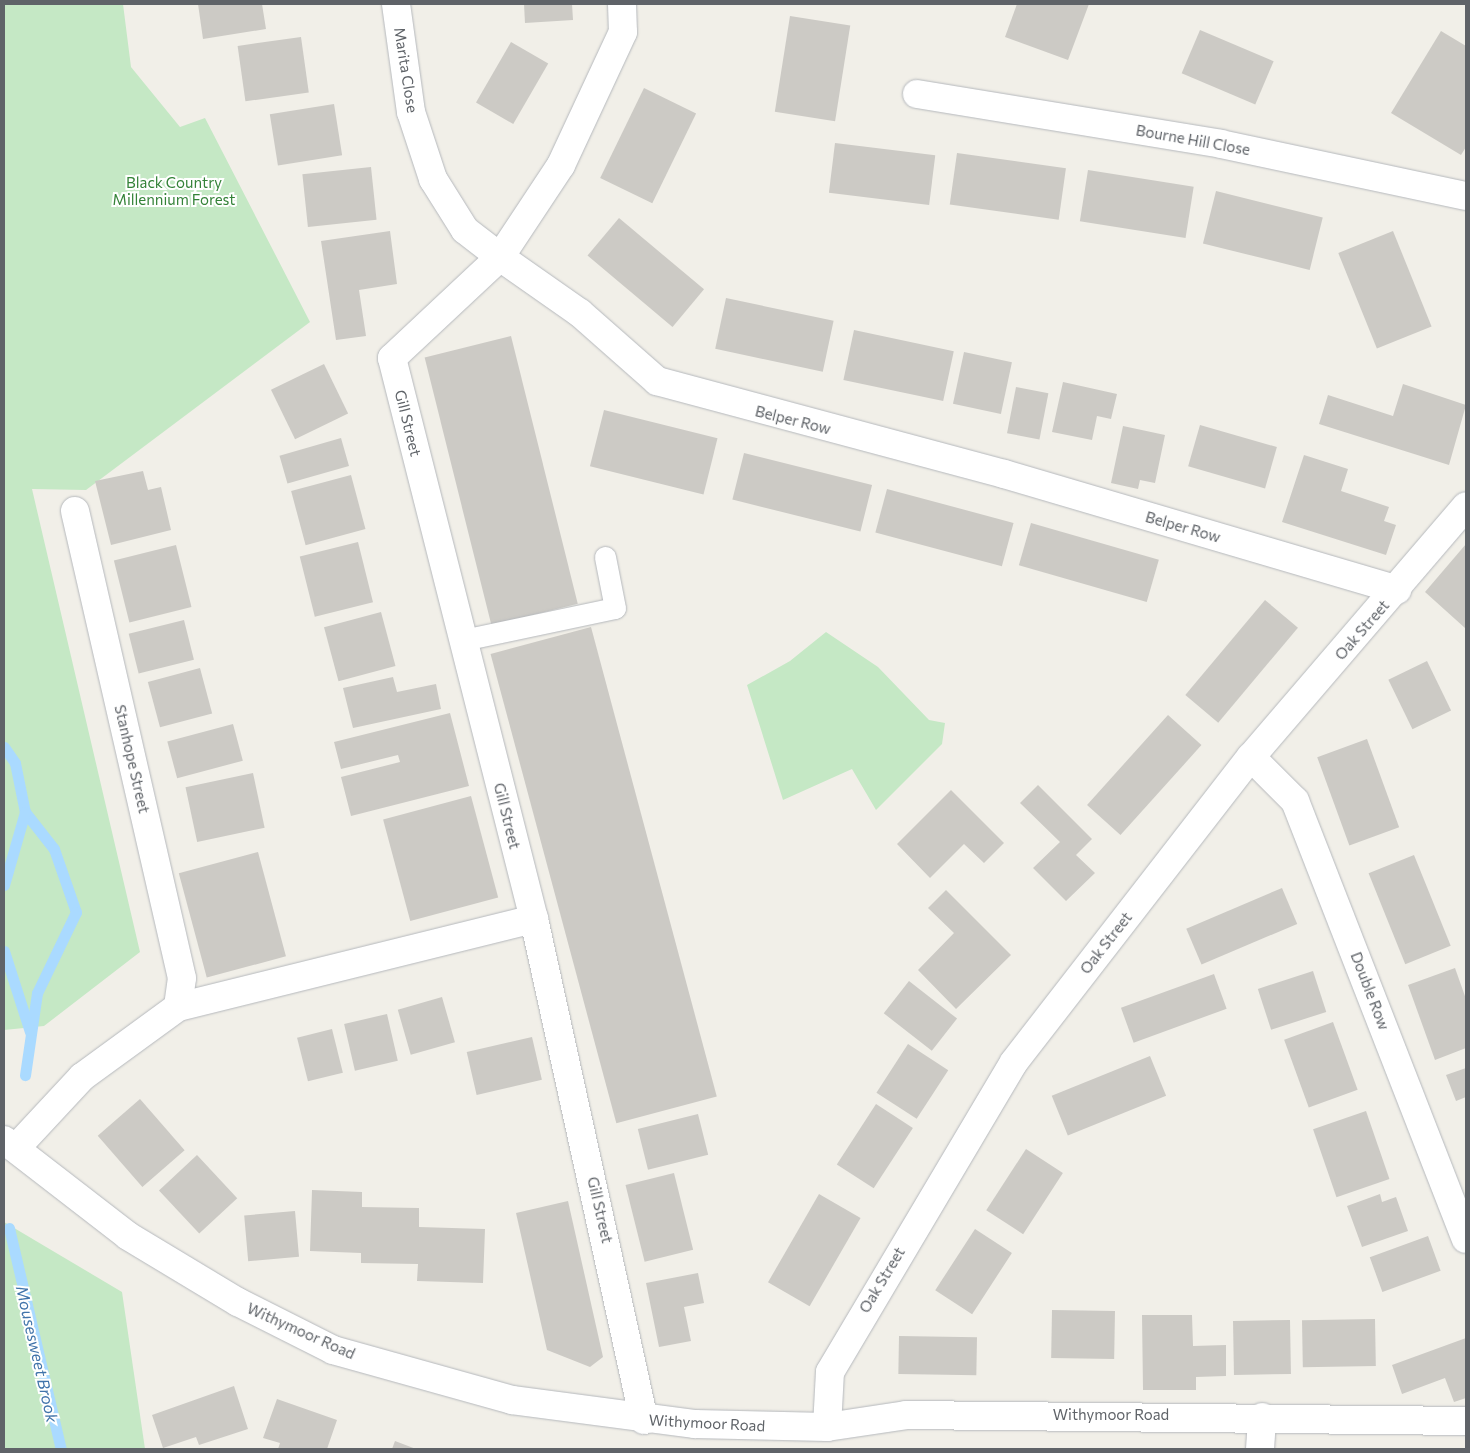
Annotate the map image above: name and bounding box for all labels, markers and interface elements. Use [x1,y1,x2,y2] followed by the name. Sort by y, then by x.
[390,26,422,114] street label: Marita Close
[1135,121,1251,159] street label: Bourne Hill Close
[113,173,235,208] park label: Black Country Millennium Forest
[391,388,425,458] street label: Gill Street
[753,402,833,438] street label: Belper Row
[1143,508,1223,546] street label: Belper Row
[1331,596,1393,664] street label: Oak Street
[111,703,153,815] street label: Stanhope Street
[490,781,524,851] street label: Gill Street
[1076,908,1136,978] street label: Oak Street
[1347,949,1393,1033] street label: Double Row
[584,1175,616,1245] street label: Gill Street
[855,1244,909,1316] street label: Oak Street
[12,1284,62,1424] water label: Mousesweet Brook
[244,1299,358,1363] street label: Withymoor Road
[1053,1406,1169,1424] street label: Withymoor Road
[648,1411,766,1435] street label: Withymoor Road

